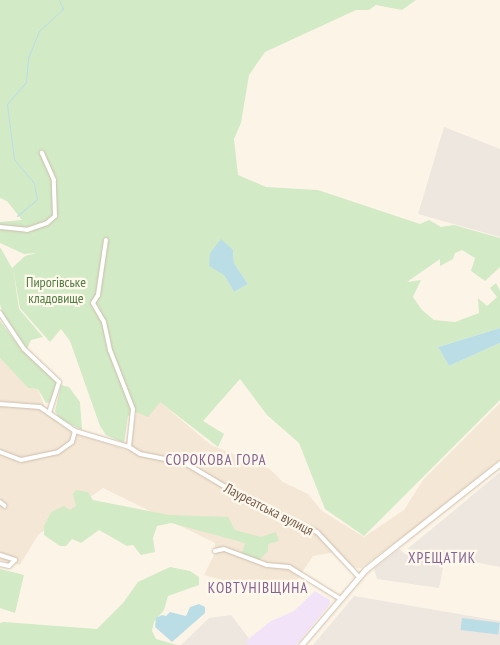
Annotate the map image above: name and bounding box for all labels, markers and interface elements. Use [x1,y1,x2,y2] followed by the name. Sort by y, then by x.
[26,274,86,306] park label: Пирогівське кладовище
[164,451,268,469] district label: СОРОКОВА ГОРА
[221,479,317,539] street label: Лауреатська вулиця
[407,549,477,567] district label: ХРЕЩАТИК
[206,579,310,597] district label: КОВТУНІВЩИНА

